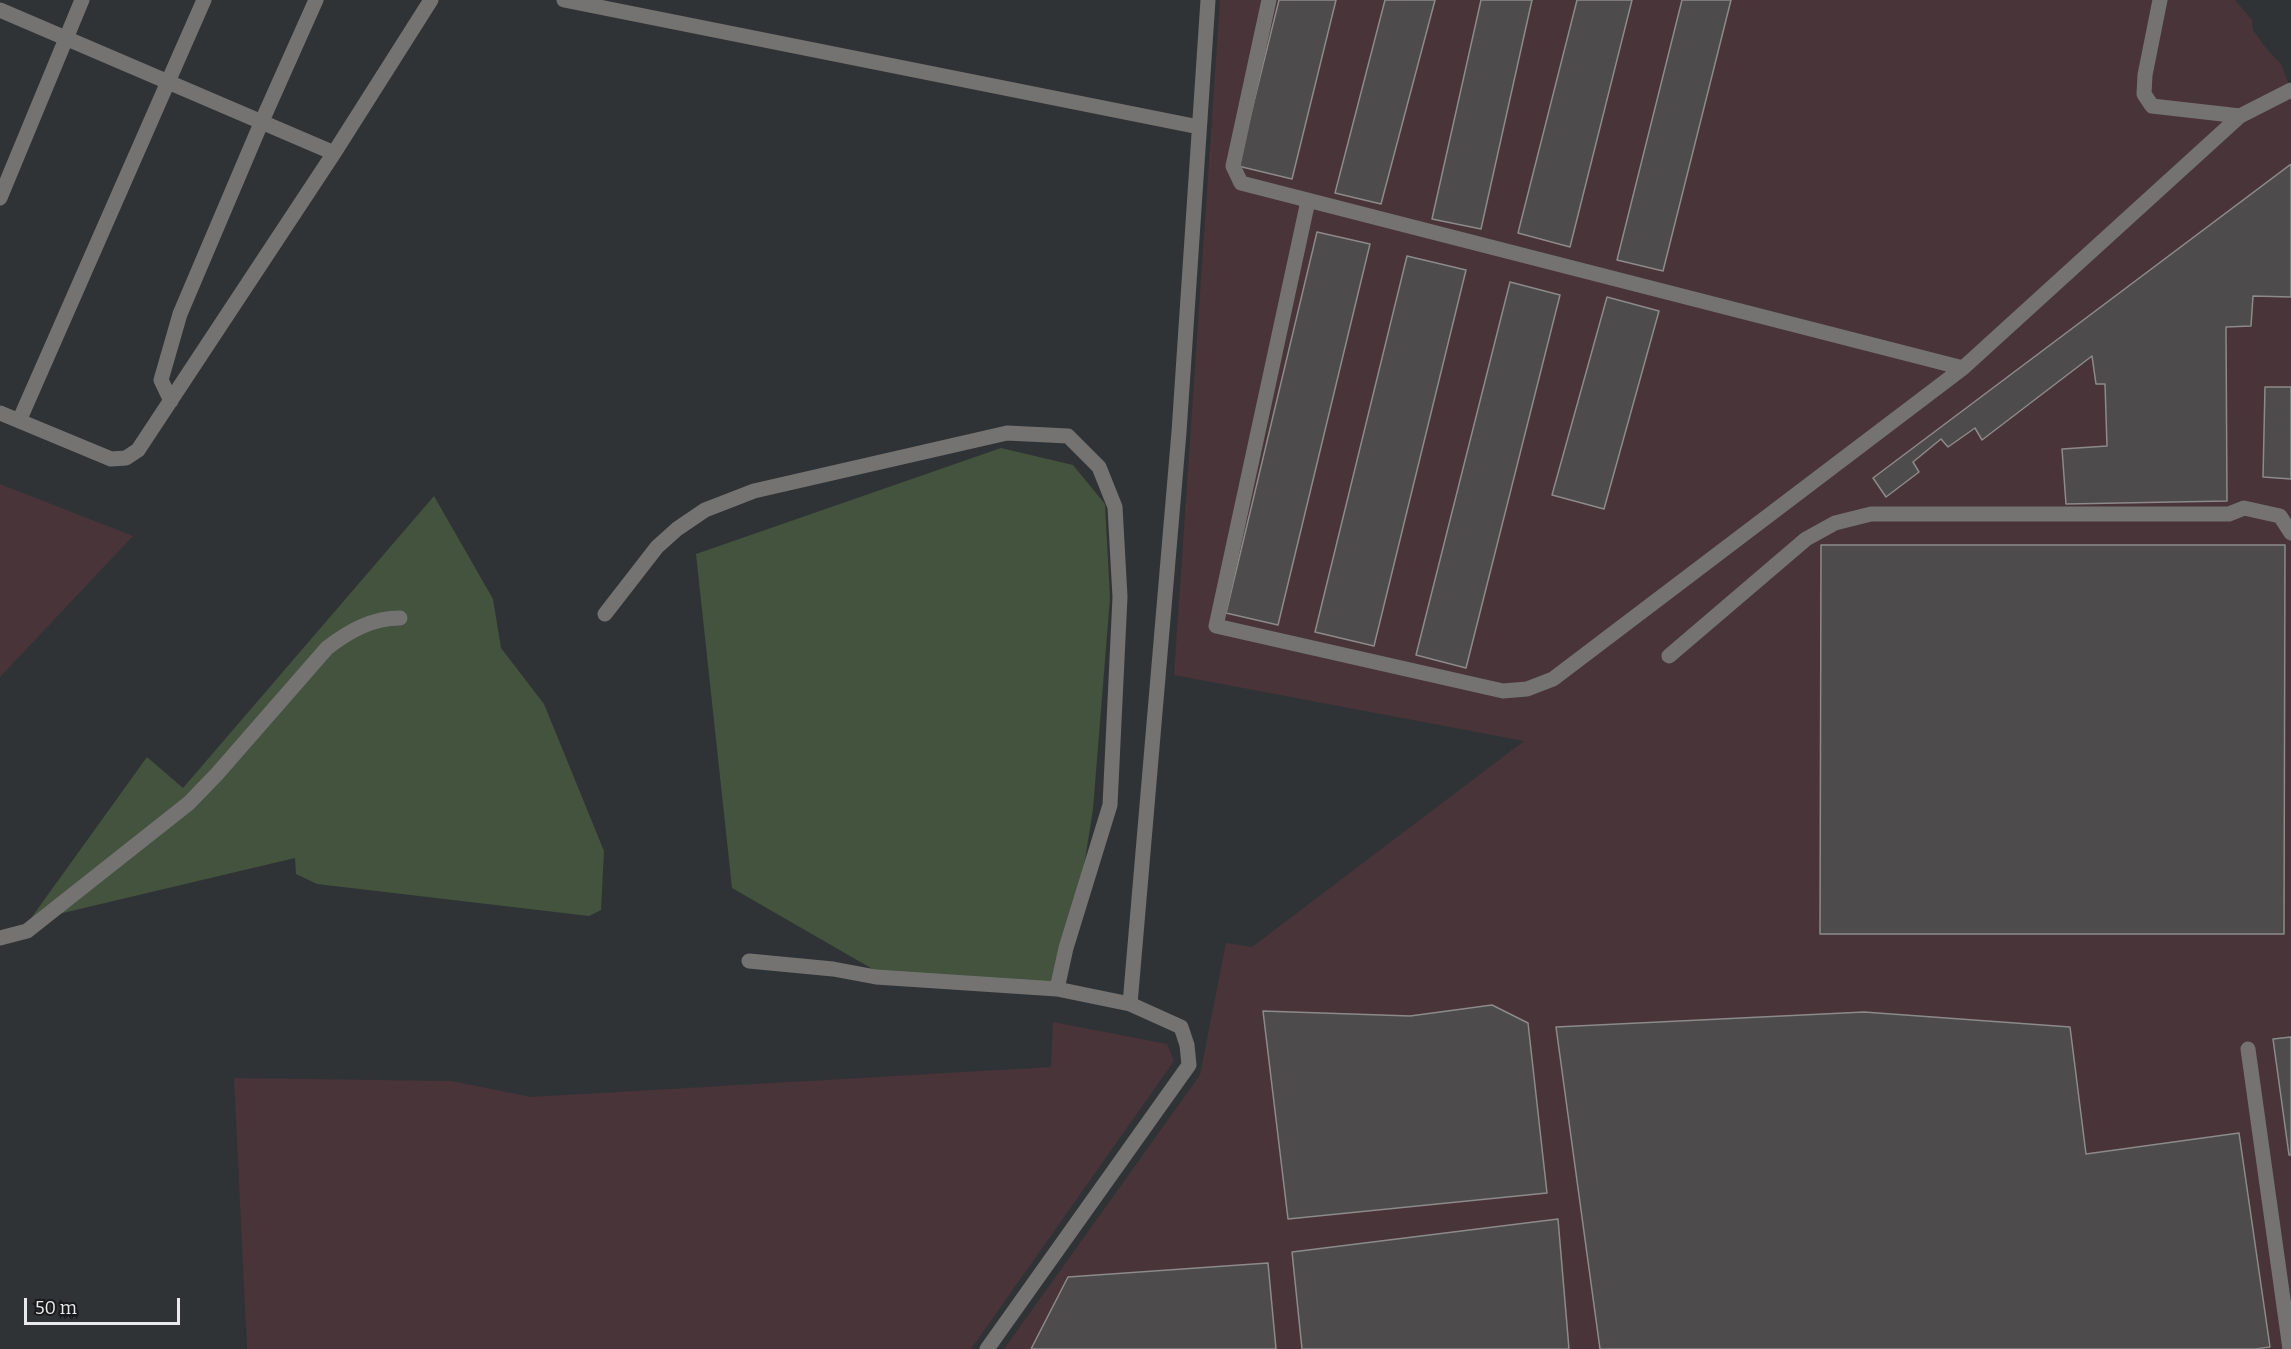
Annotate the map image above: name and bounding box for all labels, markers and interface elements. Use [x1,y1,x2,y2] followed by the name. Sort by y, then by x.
[27,1286,183,1324] scale bar
[35,1297,77,1319] text: 50 m

